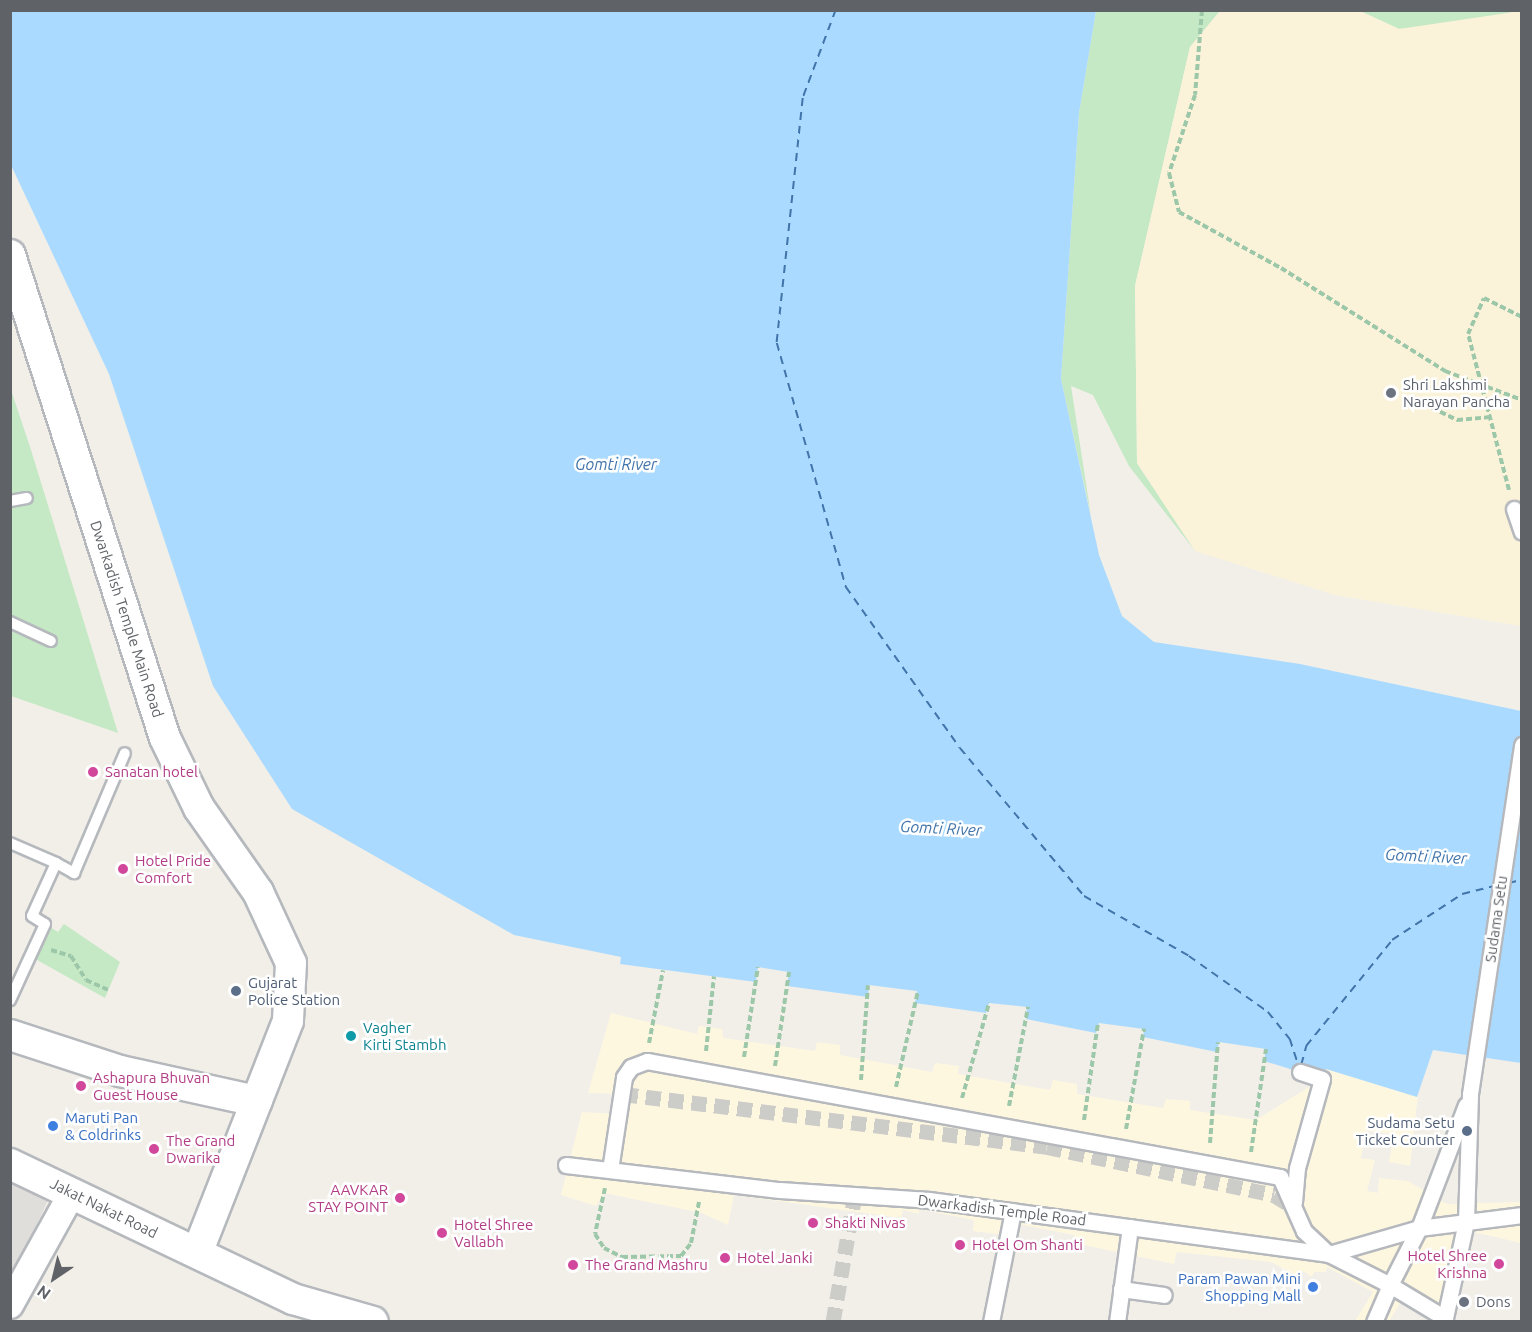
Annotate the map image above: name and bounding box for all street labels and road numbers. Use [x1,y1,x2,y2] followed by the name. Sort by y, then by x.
[87,518,167,720] street label: Dwarkadish Temple Main Road
[1481,874,1511,964] street label: Sudama Setu
[47,1174,161,1242] street label: Jakat Nakat Road
[917,1191,1087,1229] street label: Dwarkadish Temple Road

